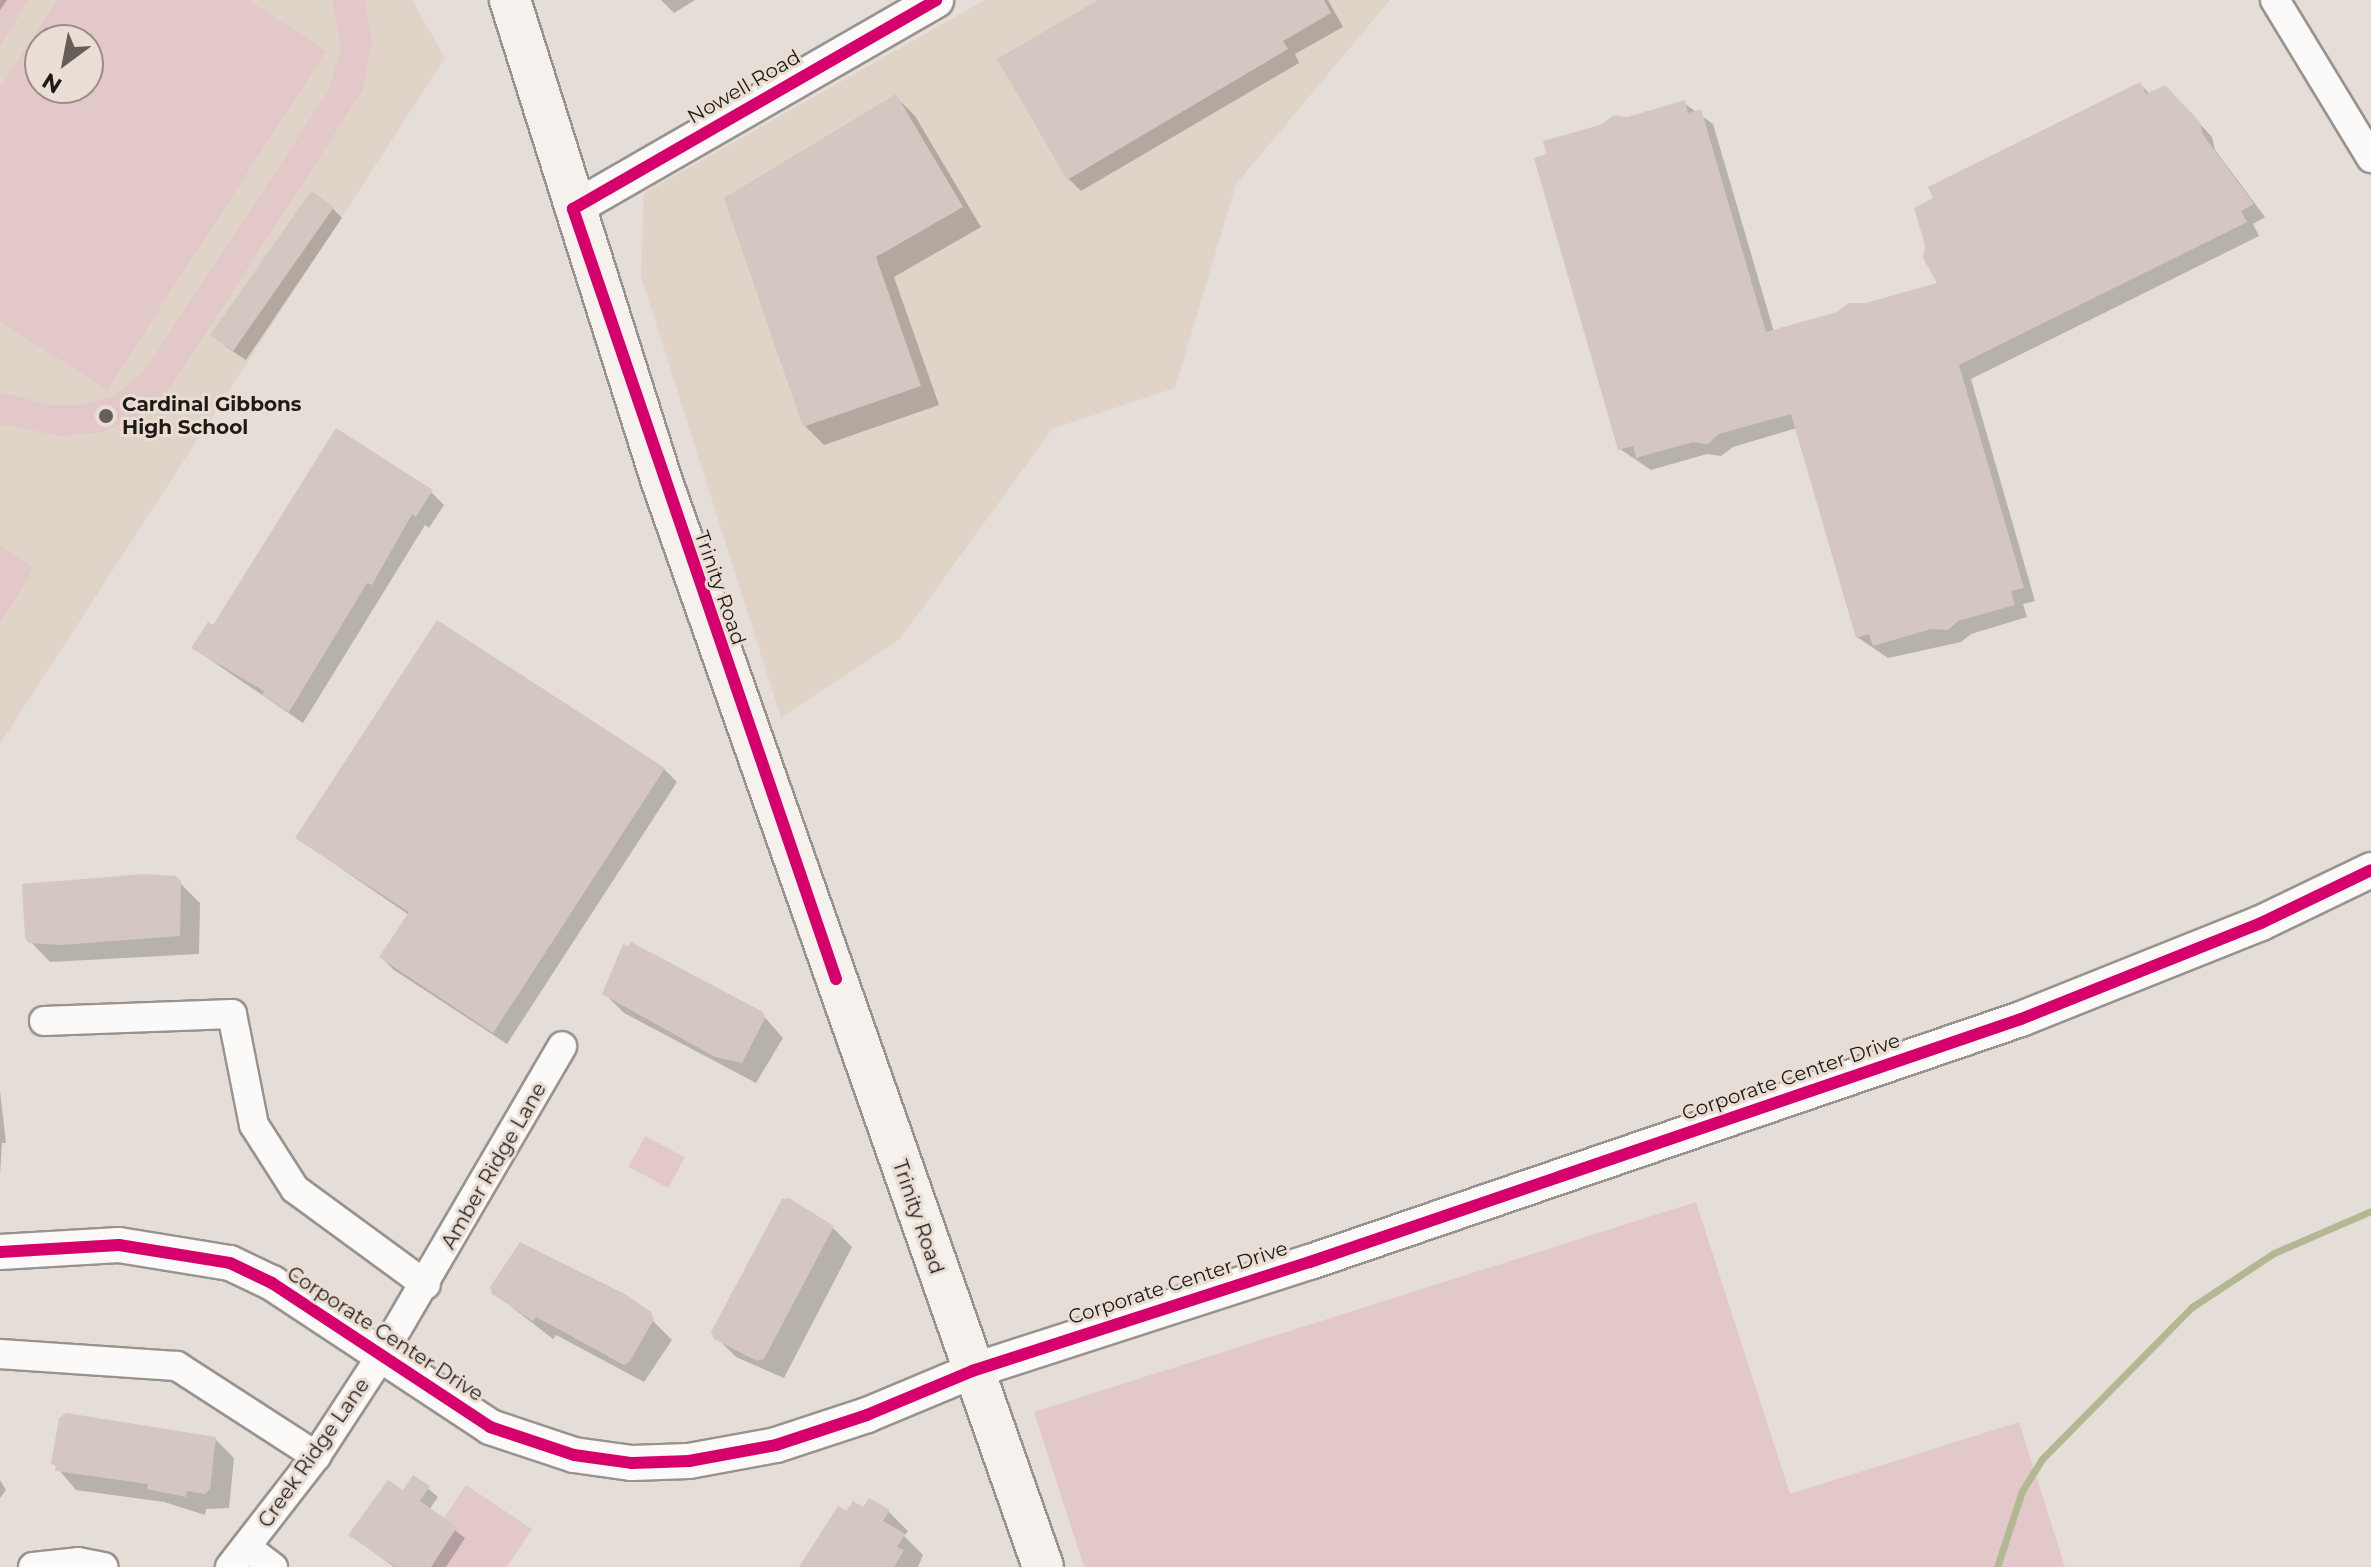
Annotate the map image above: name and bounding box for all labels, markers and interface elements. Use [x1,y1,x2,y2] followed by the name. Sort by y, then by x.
[24,24,104,104] north arrow
[683,45,805,129] street label: Nowell Road
[37,67,67,99] text: N
[122,392,301,439] place label: Cardinal Gibbons High School
[97,407,115,425] marker: Cardinal Gibbons High School
[689,528,751,648] street label: Trinity Road
[1679,1028,1903,1126] street label: Corporate Center Drive
[437,1079,551,1253] street label: Amber Ridge Lane
[887,1157,949,1277] street label: Trinity Road
[1065,1236,1291,1330] street label: Corporate Center Drive
[282,1262,488,1406] street label: Corporate Center Drive
[253,1374,375,1532] street label: Creek Ridge Lane

